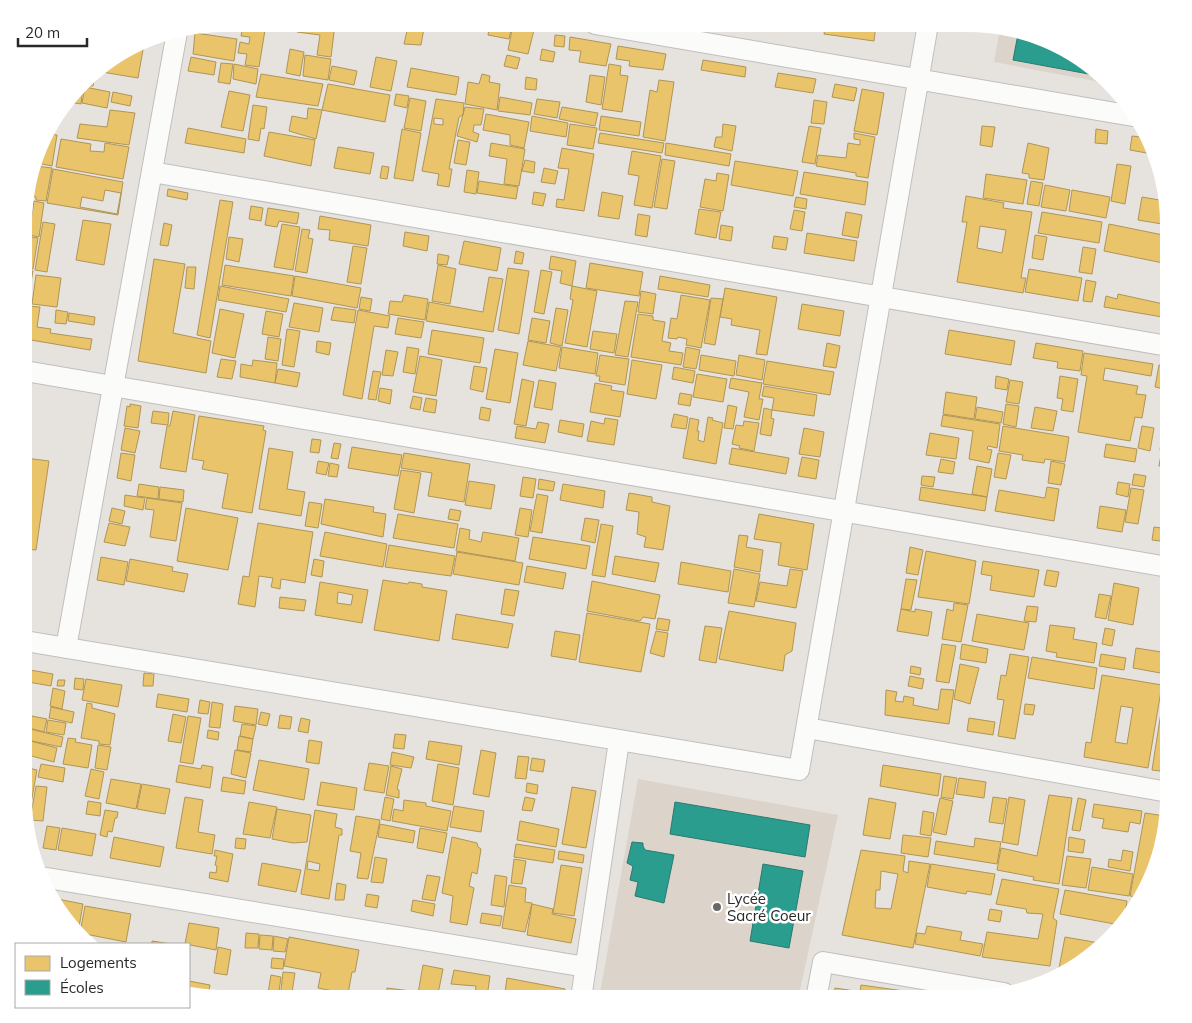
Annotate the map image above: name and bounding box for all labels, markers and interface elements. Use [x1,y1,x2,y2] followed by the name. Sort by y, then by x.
[18,15,86,47] scale bar
[25,23,60,42] text: 20 m
[727,889,811,925] place label: Lycée Sacré Coeur
[711,901,723,913] marker: Lycée Sacré Coeur
[15,943,190,1008] legend
[60,953,137,972] text: Logements
[60,978,104,997] text: Écoles

